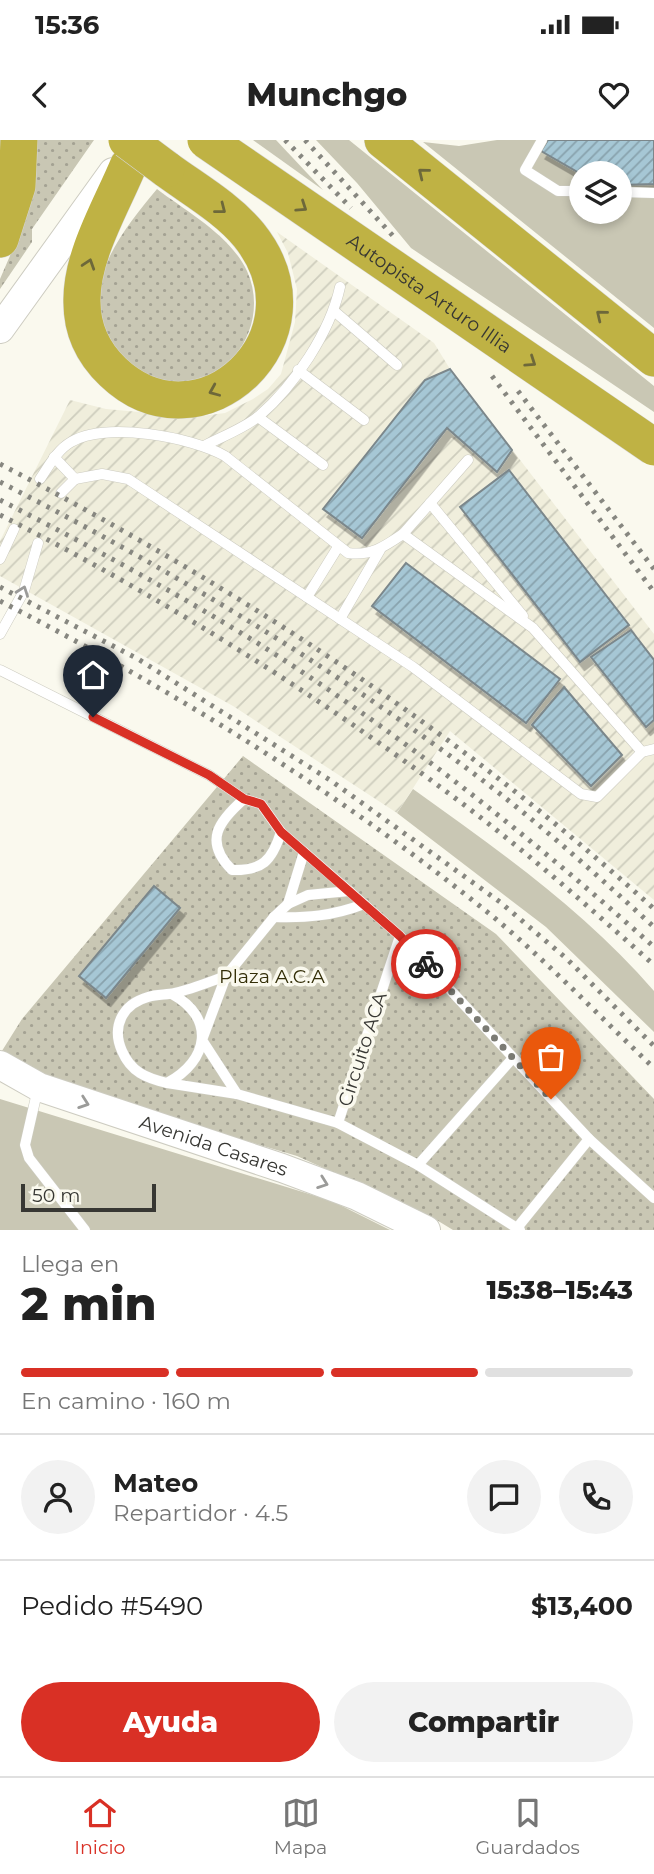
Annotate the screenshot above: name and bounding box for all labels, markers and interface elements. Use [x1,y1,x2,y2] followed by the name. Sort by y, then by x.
[35,9,99,41] text: 15:36
[247,75,407,114] text: Munchgo
[21,76,59,114] icon: back
[595,76,633,114] icon: heart
[569,161,632,224] map controls
[569,161,632,224] button: layers
[419,169,432,181] one-way arrow
[294,199,307,212] one-way arrow
[213,201,225,213] one-way arrow
[342,229,516,358] street label: Autopista Arturo Illia
[81,258,95,270] one-way arrow
[596,311,608,324] one-way arrow
[523,354,536,366] one-way arrow
[209,383,221,397] one-way arrow
[15,585,29,597] one-way arrow
[63,645,123,717] pin
[74,656,112,694] icon: home
[391,929,461,999] courier
[407,945,445,983] icon: bike
[219,965,325,988] park label: Plaza A.C.A
[333,989,392,1109] street label: Circuito ACA
[521,1027,581,1099] pin
[532,1038,570,1076] icon: bag
[78,1094,90,1109] one-way arrow
[136,1110,291,1181] street label: Avenida Casares
[316,1175,329,1189] one-way arrow
[21,1181,156,1213] scale bar
[32,1184,80,1207] text: 50 m
[21,1250,119,1278] text: Llega en
[486,1274,633,1306] text: 15:38–15:43
[21,1275,156,1332] text: 2 min
[21,1387,231,1415] text: En camino · 160 m
[21,1460,95,1534] button: person
[467,1460,541,1534] button: chat
[559,1460,633,1534] button: phone
[113,1467,198,1499] text: Mateo
[113,1499,288,1527] text: Repartidor · 4.5
[21,1590,203,1622] text: Pedido #5490
[531,1590,633,1622] text: $13,400
[21,1682,320,1762] button: Ayuda
[334,1682,633,1762] button: Compartir
[74,1794,125,1859] tab: Inicio
[274,1794,327,1859] tab: Mapa
[476,1794,580,1859] tab: Guardados

